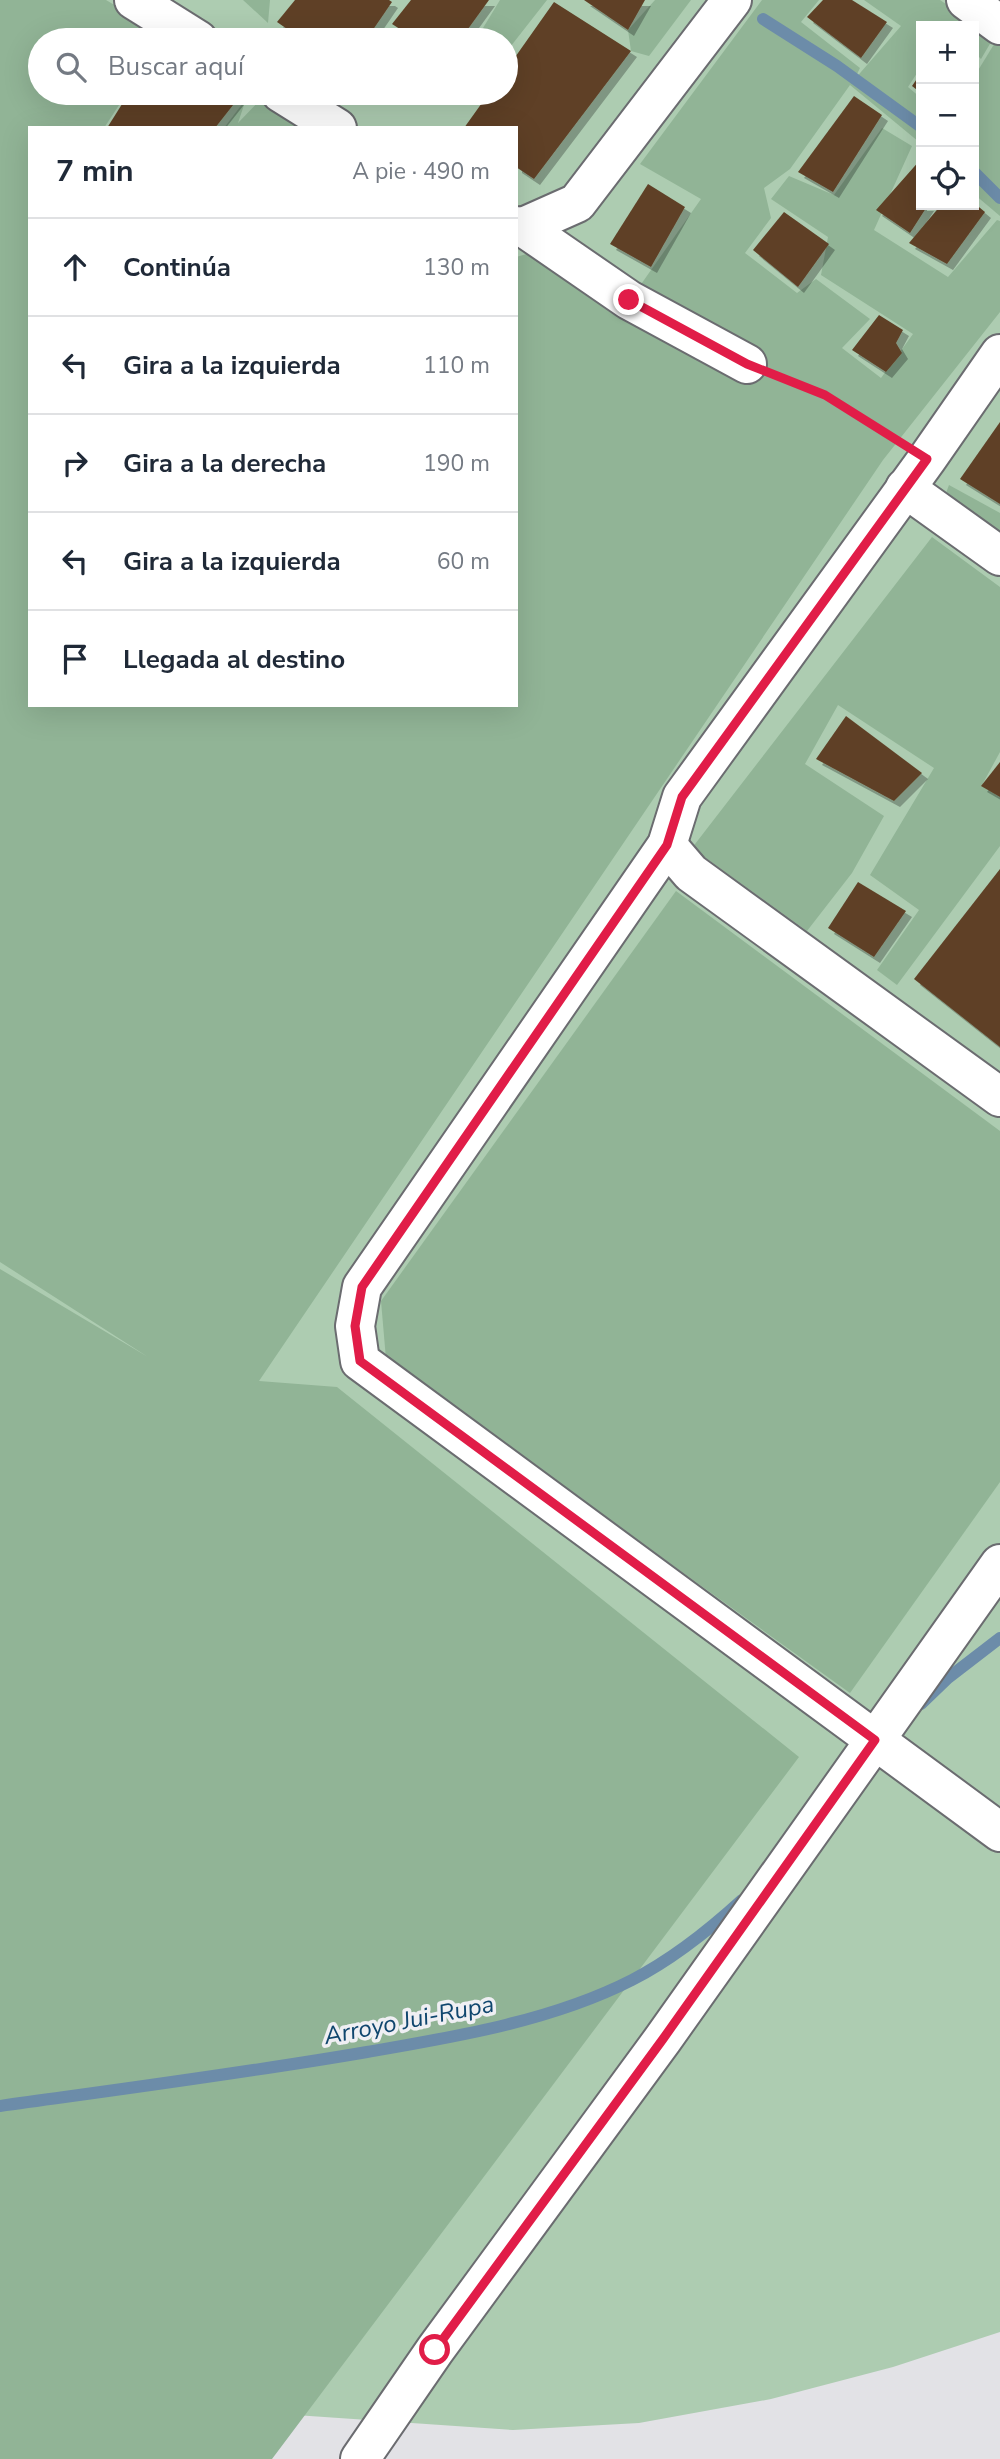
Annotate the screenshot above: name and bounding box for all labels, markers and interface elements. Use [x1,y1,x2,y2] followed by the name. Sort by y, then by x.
[916,21,979,210] map controls
[916,21,979,84] button: +
[28,28,518,105] search box
[52,48,90,86] icon: search
[108,49,244,84] text: Buscar aquí
[916,84,979,147] button: −
[916,147,979,210] button: locate
[56,151,134,192] text: 7 min
[352,156,490,187] text: A pie · 490 m
[56,248,94,286] icon: ahead
[123,250,231,285] text: Continúa
[423,252,490,283] text: 130 m
[613,284,644,315] route end
[56,346,94,384] icon: left
[123,348,341,383] text: Gira a la izquierda
[423,350,490,381] text: 110 m
[56,444,94,482] icon: right
[123,446,326,481] text: Gira a la derecha
[423,448,490,479] text: 190 m
[56,542,94,580] icon: left
[123,544,341,579] text: Gira a la izquierda
[437,546,490,577] text: 60 m
[56,640,94,678] icon: arrive
[123,642,345,677] text: Llegada al destino
[320,1988,497,2052] water label: Arroyo Jui-Rupa
[419,2334,450,2365] route start

